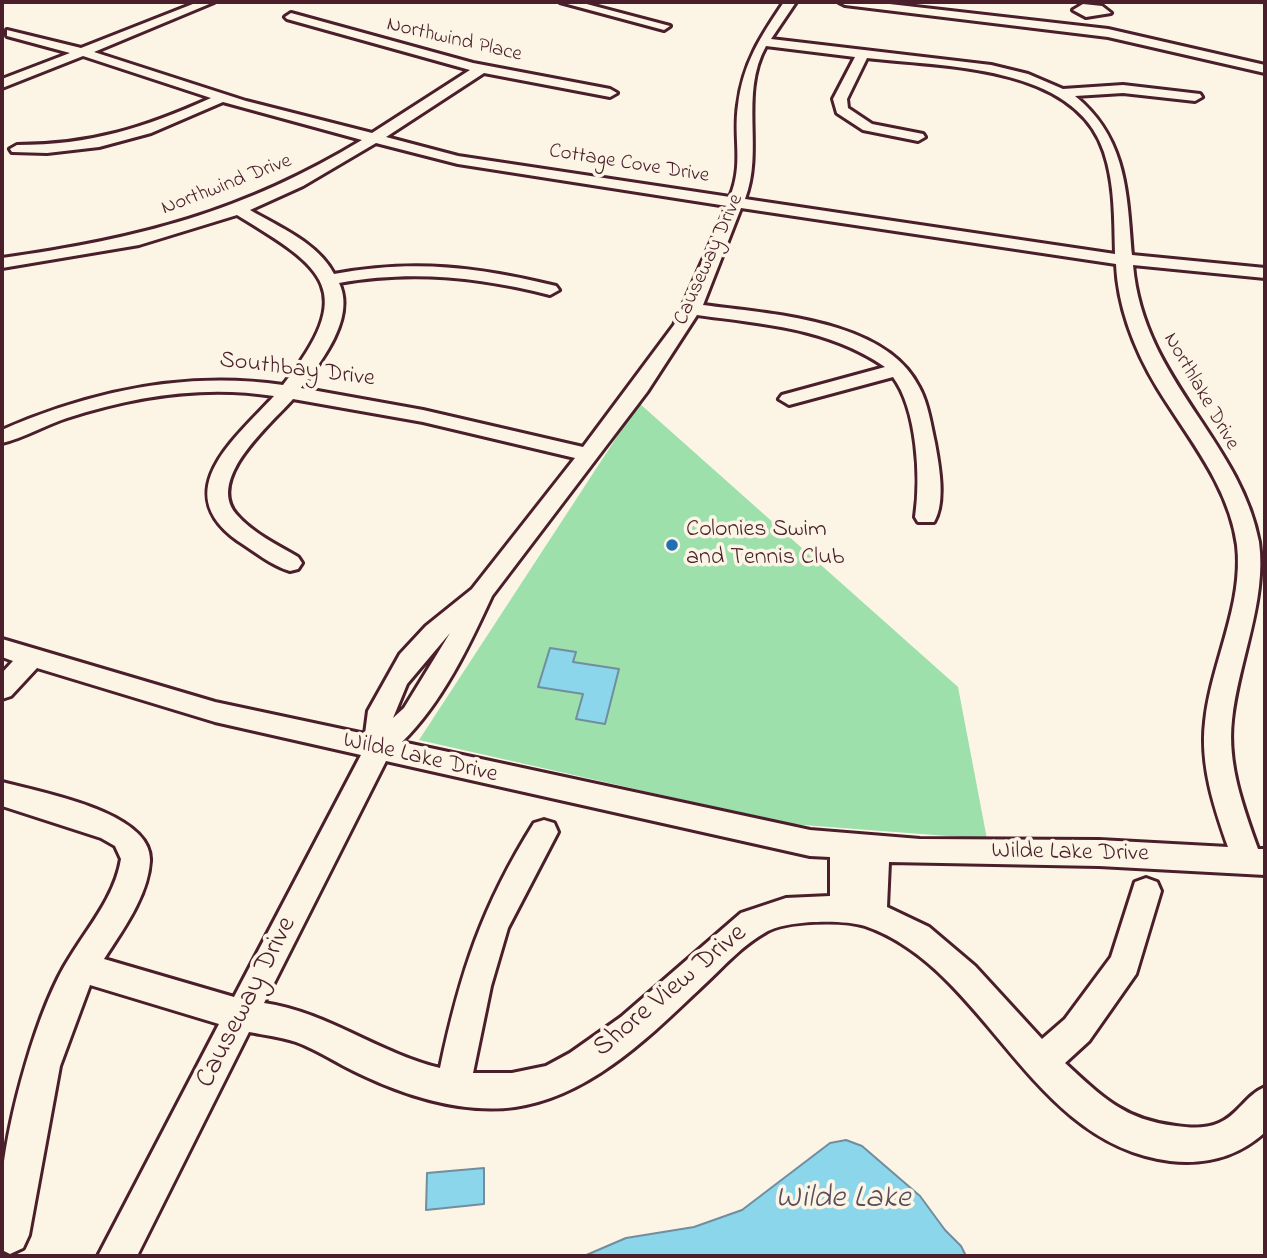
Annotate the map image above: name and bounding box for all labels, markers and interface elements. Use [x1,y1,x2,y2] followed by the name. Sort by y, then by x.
[384,13,524,69] street label: Northwind Place
[547,140,711,190] street label: Cottage Cove Drive
[158,150,296,222] street label: Northwind Drive
[670,191,750,329] street label: Causeway Drive
[1156,329,1244,455] street label: Northlake Drive
[218,347,376,395] street label: Southbay Drive
[686,517,845,573] place label: Colonies Swim and Tennis Club
[664,537,680,553] marker: Colonies Swim and Tennis Club
[340,727,500,791] street label: Wilde Lake Drive
[991,838,1149,870] street label: Wilde Lake Drive
[190,912,306,1094] street label: Causeway Drive
[587,918,755,1066] street label: Shore View Drive
[775,1182,911,1220] water label: Wilde Lake

